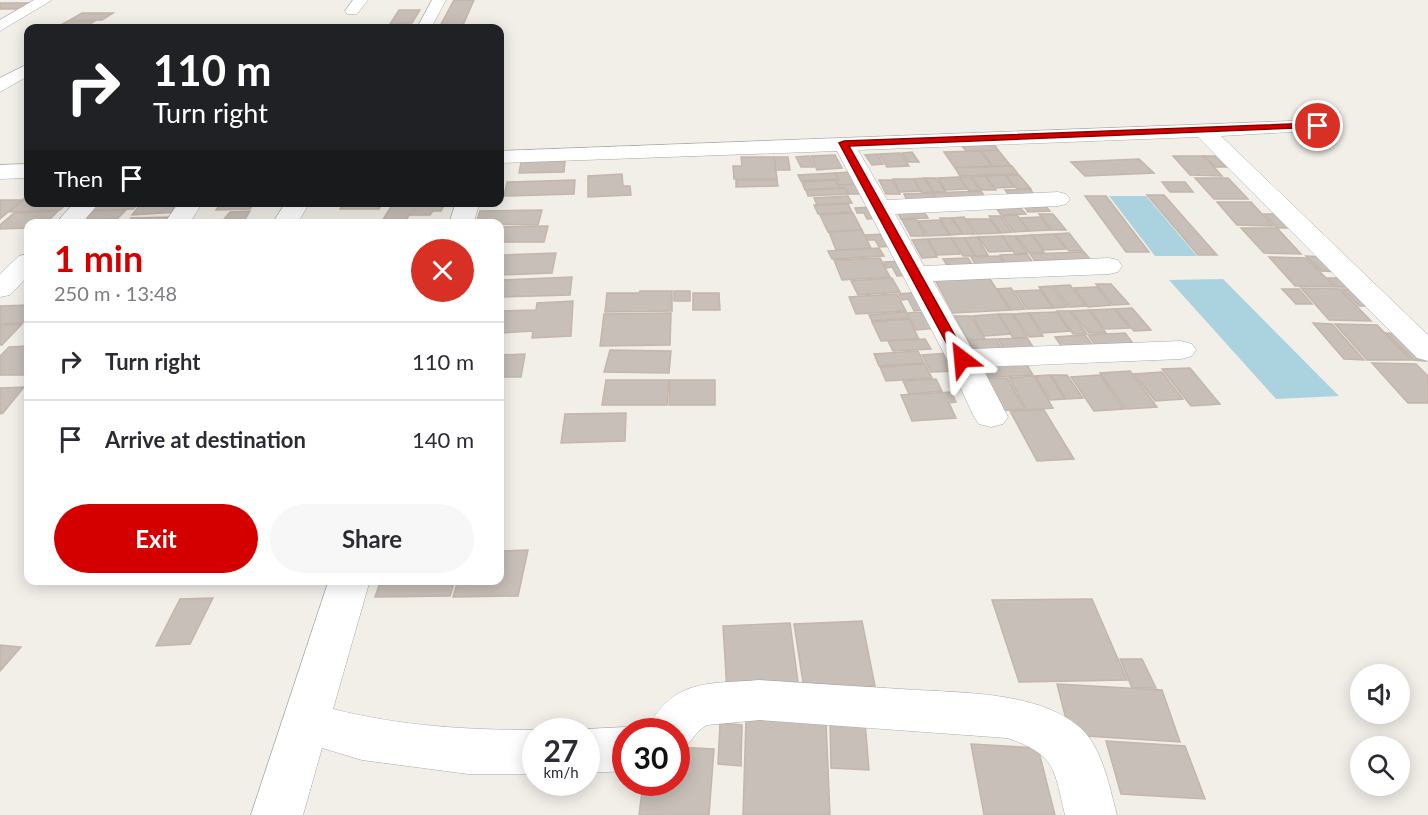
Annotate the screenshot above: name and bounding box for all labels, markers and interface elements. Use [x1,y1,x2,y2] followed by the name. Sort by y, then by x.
[153,45,271,95] text: 110 m
[54,48,132,126] icon: right
[153,96,268,129] text: Turn right
[1292,100,1343,151] pin
[1301,109,1334,142] icon: arrive
[115,162,148,195] icon: arrive
[54,165,103,192] text: Then
[54,236,143,280] text: 1 min
[411,239,474,302] button: close
[54,281,177,305] text: 250 m · 13:48
[930,327,994,391] position arrow
[54,345,87,378] icon: right
[105,348,200,375] text: Turn right
[412,348,474,375] text: 110 m
[54,423,87,456] icon: arrive
[105,426,306,453] text: Arrive at destination
[412,426,474,453] text: 140 m
[54,504,258,573] button: Exit
[270,504,474,573] button: Share
[1350,664,1410,796] map controls
[1350,664,1410,724] button: sound
[612,718,690,796] speed limit sign: 30
[544,732,578,768] text: 27
[1350,736,1410,796] button: search
[543,763,579,781] text: km/h

